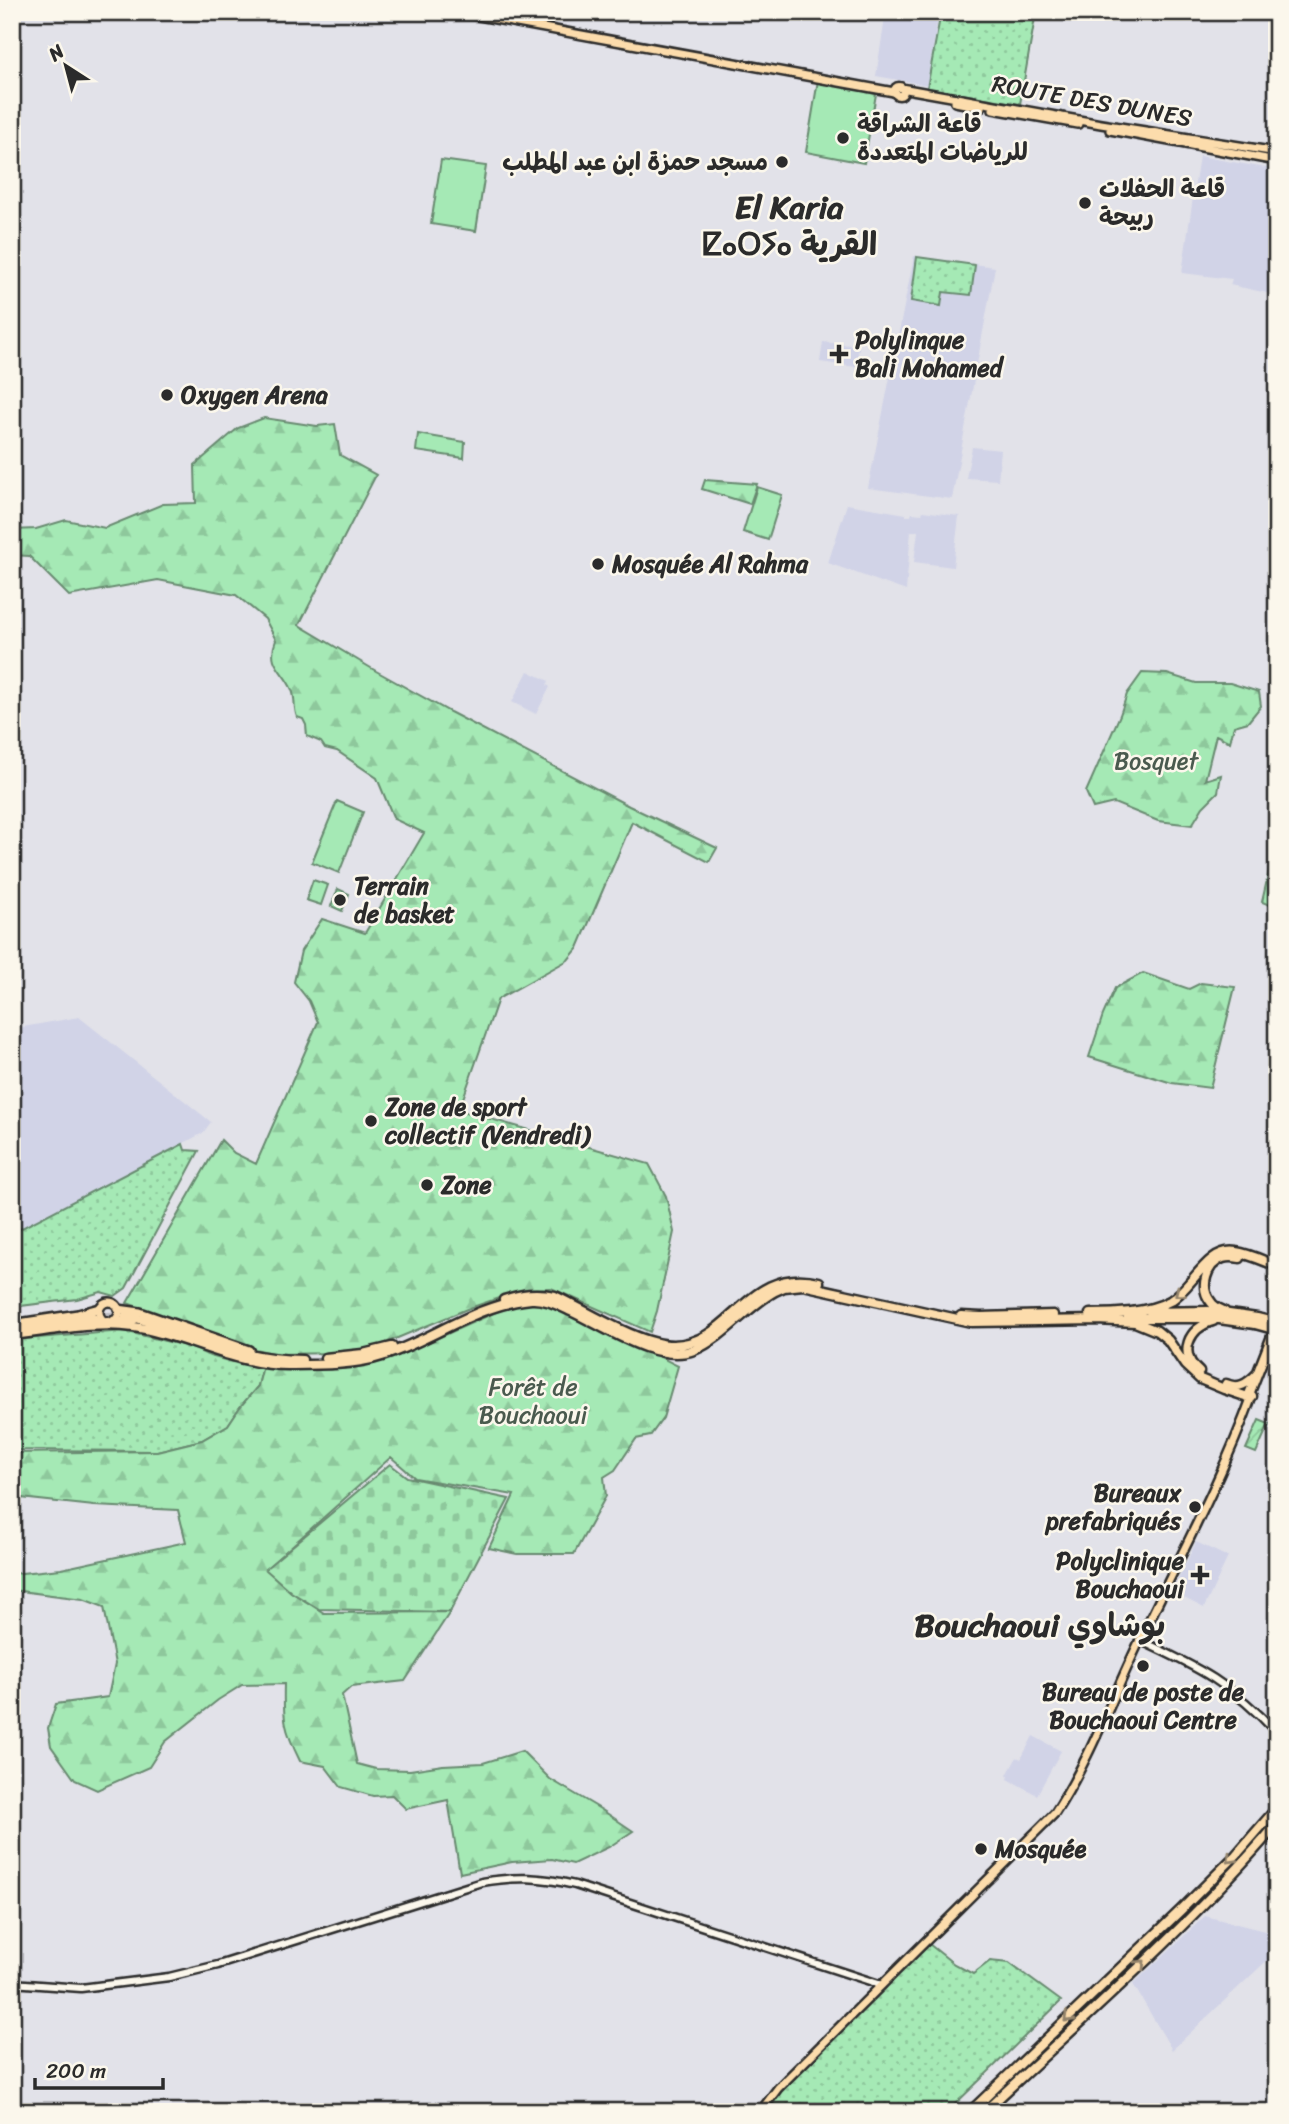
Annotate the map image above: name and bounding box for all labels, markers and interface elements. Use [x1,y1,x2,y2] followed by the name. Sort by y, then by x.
[32,32,102,102] north arrow
[40,35,72,70] text: N
[989,63,1195,139] street label: ROUTE DES DUNES
[857,103,1028,173] place label: قاعة الشراقة للرياضات المتعددة
[835,130,851,146] marker: قاعة الشراقة للرياضات المتعددة
[502,141,768,183] place label: مسجد حمزة ابن عبد المطلب
[774,154,790,170] marker: مسجد حمزة ابن عبد المطلب
[1099,168,1225,238] place label: قاعة الحفلات ربيحة
[701,179,877,273] district label: El Karia ⵇⴰⵔⵢⴰ القرية
[1077,195,1093,211] marker: قاعة الحفلات ربيحة
[855,319,1005,389] place label: Polylinque Bali Mohamed
[829,344,849,364] marker: Polylinque Bali Mohamed
[181,374,329,416] place label: Oxygen Arena
[159,387,175,403] marker: Oxygen Arena
[611,543,809,585] place label: Mosquée Al Rahma
[590,556,606,572] marker: Mosquée Al Rahma
[1114,740,1199,782] park label: Bosquet
[354,865,455,935] place label: Terrain de basket
[332,892,348,908] marker: Terrain de basket
[384,1086,591,1156] place label: Zone de sport collectif (Vendredi)
[363,1113,379,1129] marker: Zone de sport collectif (Vendredi)
[440,1164,492,1206] place label: Zone
[419,1177,435,1193] marker: Zone
[1175,1285,1188,1297] one-way arrow
[479,1366,588,1436] park label: Forêt de Bouchaoui
[1044,1472,1182,1542] place label: Bureaux prefabriqués
[1187,1499,1203,1515] marker: Bureaux prefabriqués
[1056,1540,1185,1610] place label: Polyclinique Bouchaoui
[1190,1565,1210,1585] marker: Polyclinique Bouchaoui
[914,1597,1166,1654] district label: Bouchaoui بوشاوي
[1135,1658,1151,1674] marker: Bureau de poste de Bouchaoui Centre
[1042,1671,1245,1741] place label: Bureau de poste de Bouchaoui Centre
[994,1828,1087,1870] place label: Mosquée
[973,1841,989,1857] marker: Mosquée
[1227,1851,1240,1864] one-way arrow
[1133,1959,1146,1972] one-way arrow
[1063,2009,1076,2022] one-way arrow
[35,2047,163,2091] scale bar
[46,2052,106,2090] text: 200 m

